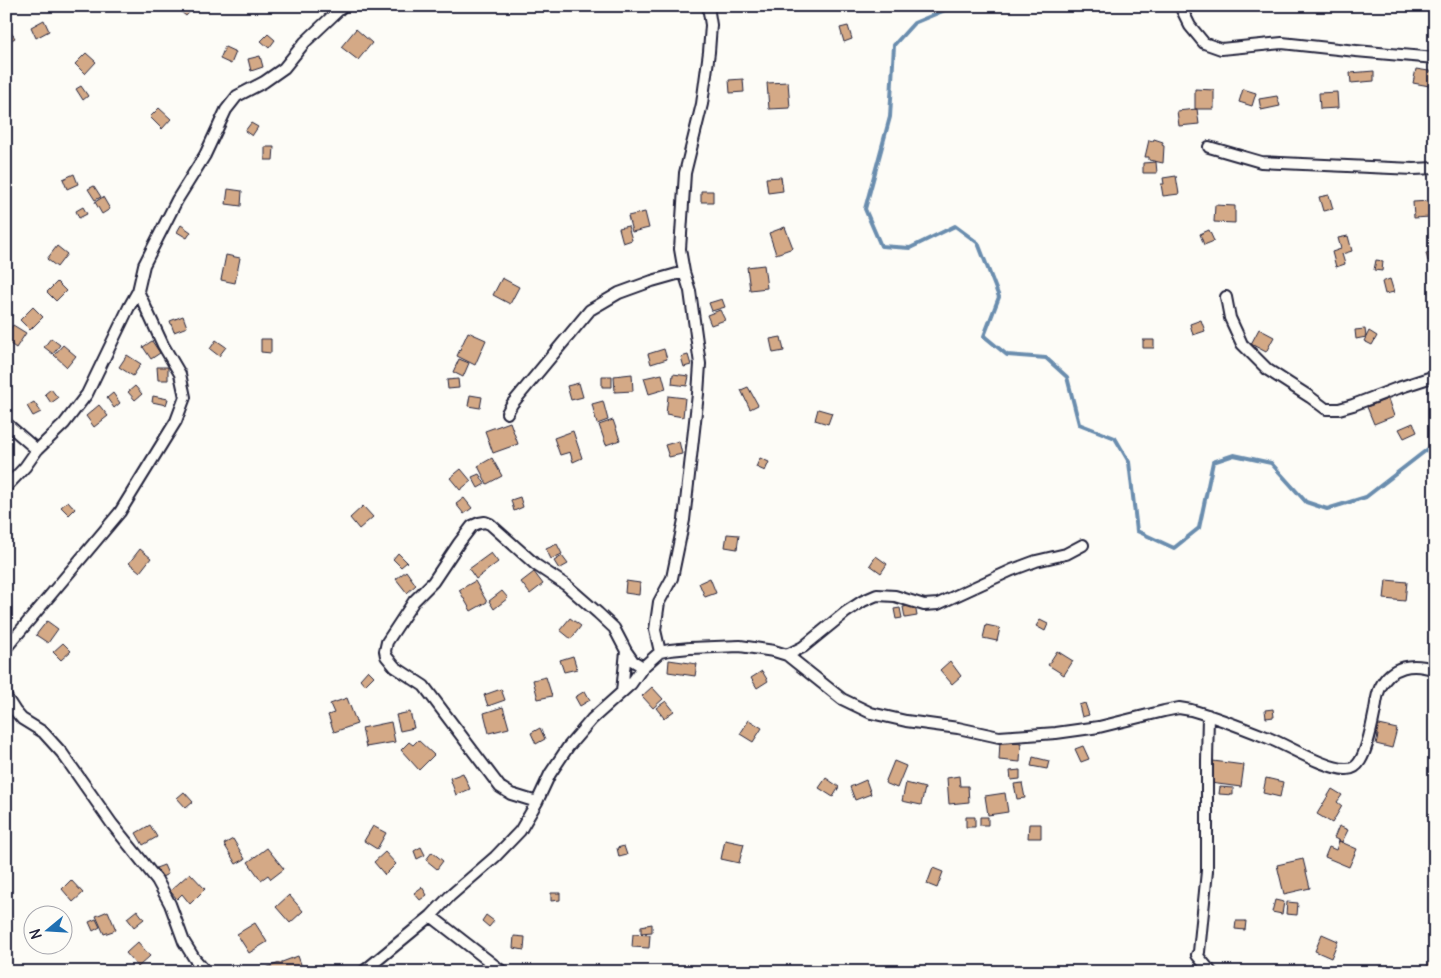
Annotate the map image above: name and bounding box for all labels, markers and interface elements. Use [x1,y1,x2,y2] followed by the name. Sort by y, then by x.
[22,906,72,956] north arrow
[26,927,46,941] text: N

